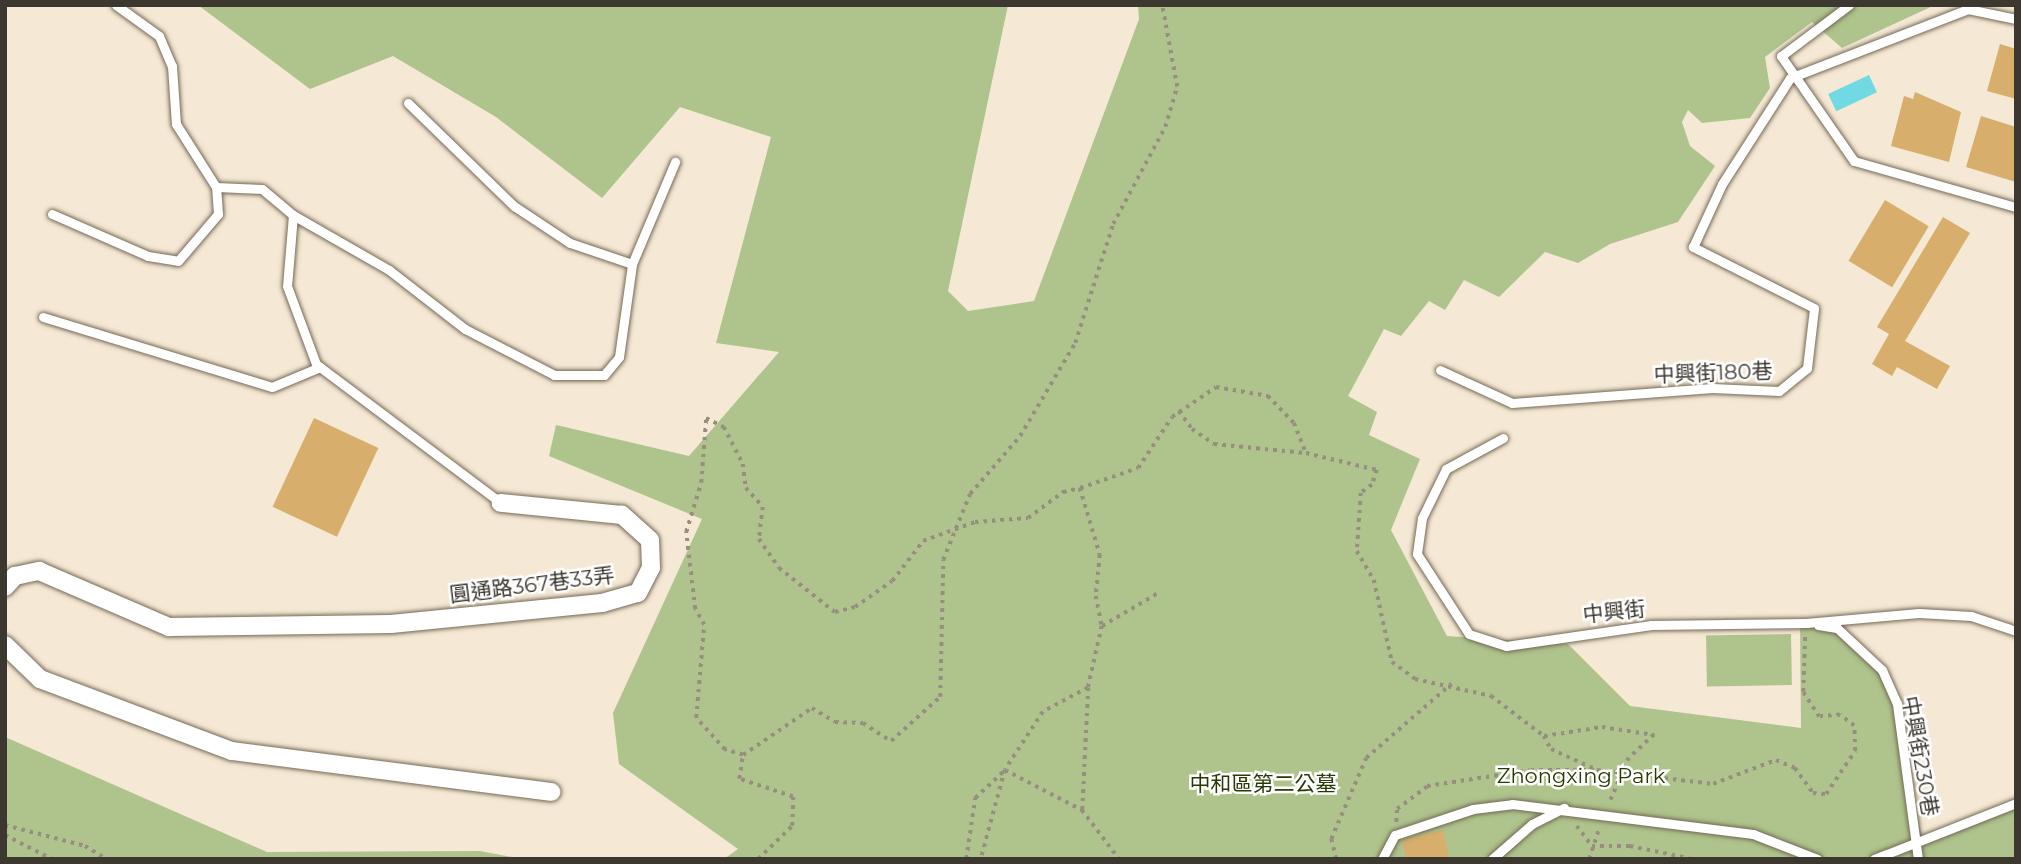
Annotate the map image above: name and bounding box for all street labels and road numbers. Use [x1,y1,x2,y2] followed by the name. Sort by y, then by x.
[1653,358,1773,388] street label: 中興街180巷
[448,562,616,608] street label: 圓通路367巷33弄
[1581,596,1647,628] street label: 中興街
[1897,694,1943,818] street label: 中興街230巷

